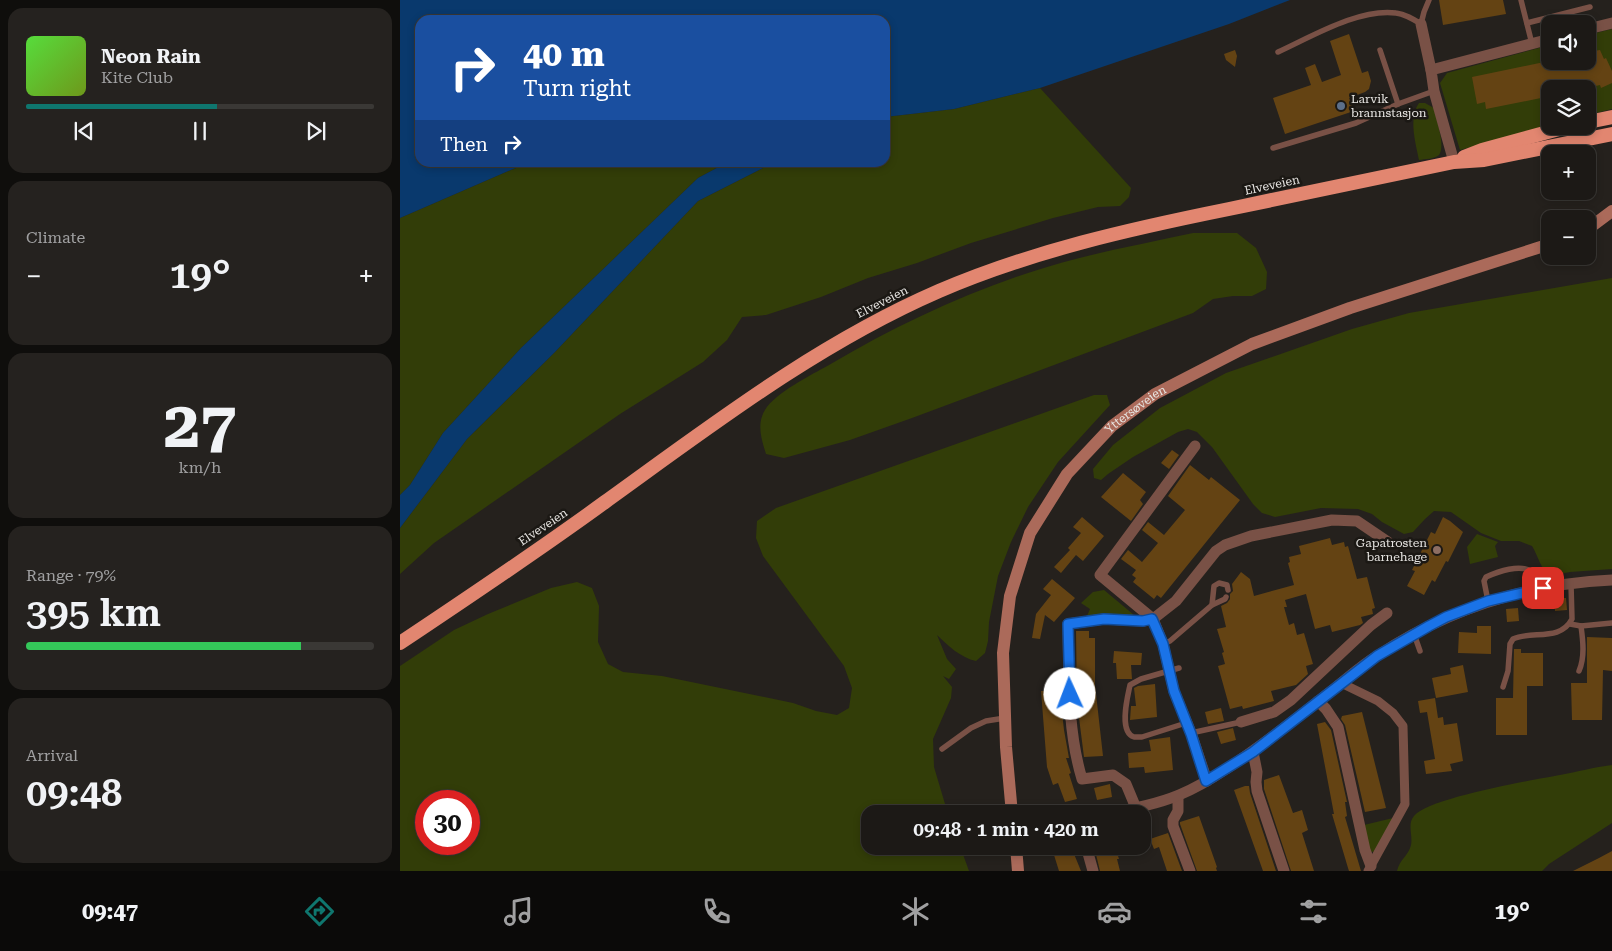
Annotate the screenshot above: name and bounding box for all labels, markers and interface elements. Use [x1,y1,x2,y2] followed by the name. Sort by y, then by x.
[1541,15,1596,265] map controls
[1541,15,1596,70] button: sound
[523,34,605,75] text: 40 m
[440,35,505,100] icon: right
[101,45,201,68] text: Neon Rain
[101,68,173,87] text: Kite Club
[523,76,631,101] text: Turn right
[1541,80,1596,135] button: layers
[1351,92,1427,120] place label: Larvik brannstasjon
[1335,100,1347,112] marker: Larvik brannstasjon
[70,117,98,145] icon: previous
[186,117,214,145] icon: pause
[302,117,330,145] icon: next
[498,130,526,158] icon: right
[440,133,488,156] text: Then
[1541,145,1596,200] button: +
[1243,172,1301,198] street label: Elveveien
[1541,210,1596,265] button: −
[26,228,85,247] text: Climate
[169,253,231,297] text: 19°
[26,260,42,293] text: −
[358,260,374,293] text: +
[854,283,910,321] street label: Elveveien
[1102,382,1169,436] street label: Yttersøveien
[164,387,236,463] text: 27
[179,458,221,477] text: km/h
[516,505,570,548] street label: Elveveien
[1356,536,1427,564] place label: Gapatrosten barnehage
[1431,544,1443,556] marker: Gapatrosten barnehage
[26,566,116,585] text: Range · 79%
[1522,567,1564,609] pin
[1529,574,1557,602] icon: arrive
[26,591,161,635] text: 395 km
[1043,667,1095,719] position arrow
[26,746,78,765] text: Arrival
[26,771,122,815] text: 09:48
[415,790,480,855] speed limit sign: 30
[913,818,1099,841] text: 09:48 · 1 min · 420 m
[302,894,337,929] icon: directions
[501,894,536,929] icon: music
[699,894,734,929] icon: phone
[898,894,933,929] icon: climate
[1097,894,1132,929] icon: car
[1296,894,1331,929] icon: filters
[82,899,138,924] text: 09:47
[1494,899,1530,924] text: 19°

